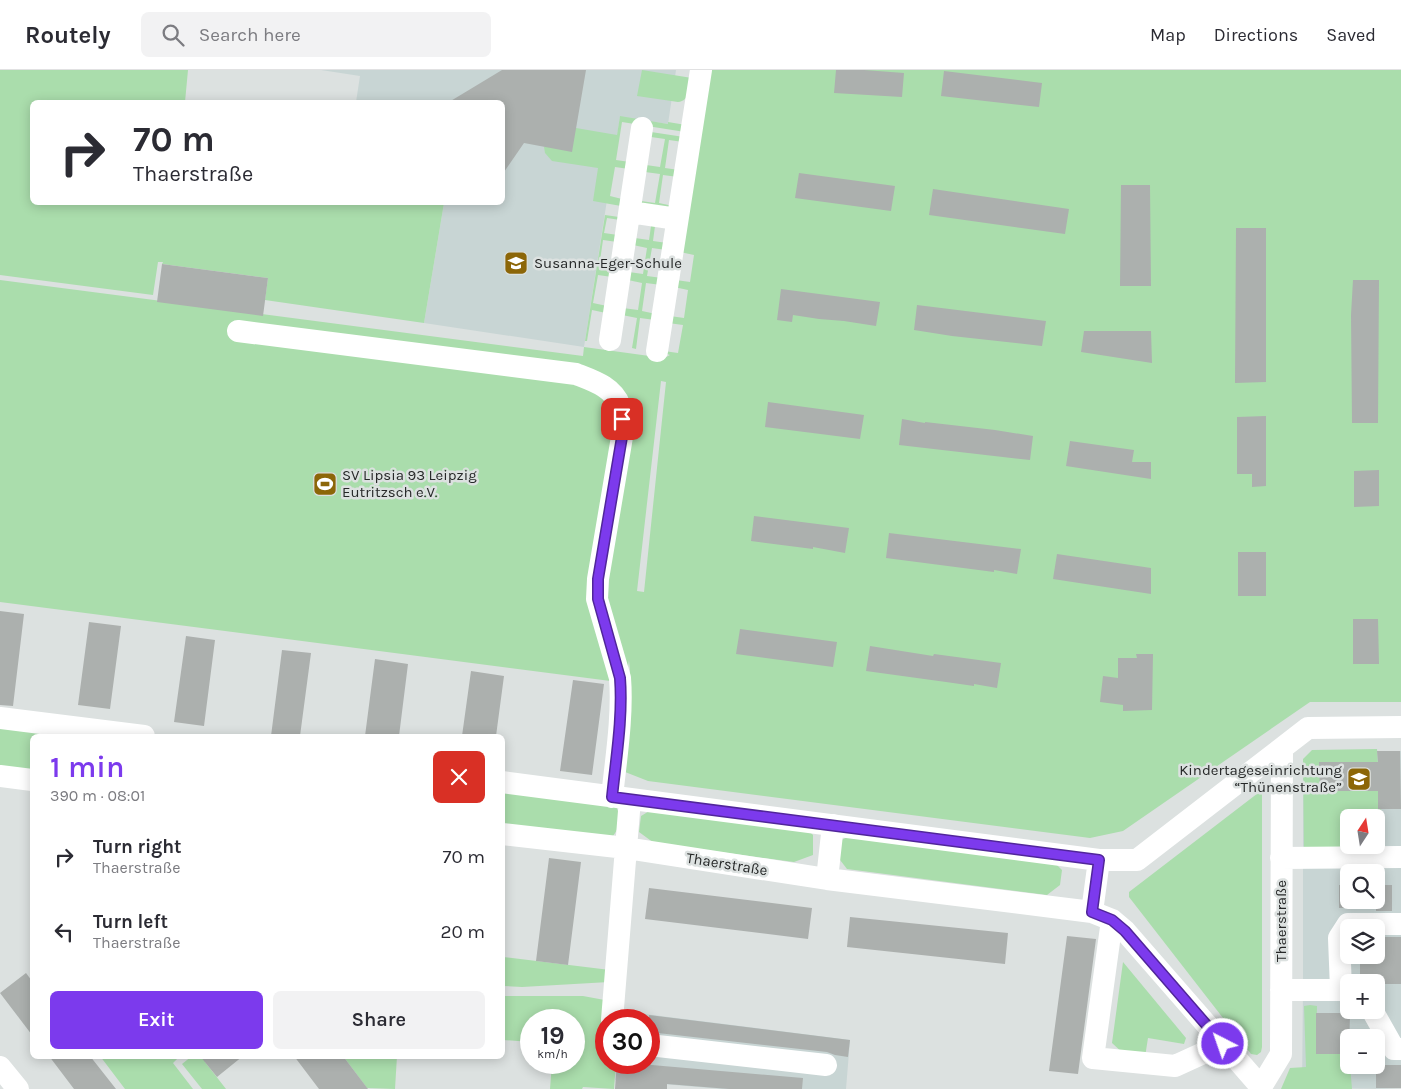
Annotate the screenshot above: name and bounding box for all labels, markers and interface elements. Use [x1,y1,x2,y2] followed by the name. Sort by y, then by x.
[141,12,491,57] search box
[25,21,111,49] text: Routely
[159,21,187,49] icon: search
[199,24,301,46] text: Search here
[1150,24,1186,46] text: Map
[1214,24,1298,46] text: Directions
[1326,24,1376,46] text: Saved
[133,119,215,160] text: 70 m
[50,120,115,185] icon: right
[133,161,253,187] text: Thaerstraße
[503,250,529,276] school or university icon: Susanna-Eger-Schule
[534,254,682,272] place label: Susanna-Eger-Schule
[601,398,643,440] pin
[608,405,636,433] icon: arrive
[342,466,477,501] place label: SV Lipsia 93 Leipzig Eutritzsch e.V.
[312,471,338,497] sports icon: SV Lipsia 93 Leipzig Eutritzsch e.V.
[50,749,124,785] text: 1 min
[433,751,485,803] button: close
[1179,761,1343,796] place label: Kindertageseinrichtung “Thünenstraße”
[1346,766,1372,792] school or university icon: Kindertageseinrichtung “Thünenstraße”
[50,786,145,805] text: 390 m · 08:01
[1340,809,1385,854] north arrow
[1340,809,1385,1074] map controls
[93,836,182,858] text: Turn right
[50,843,78,871] icon: right
[443,846,485,868] text: 70 m
[685,849,769,879] street label: Thaerstraße
[93,858,181,877] text: Thaerstraße
[1340,864,1385,909] button: search
[1272,880,1290,962] street label: Thaerstraße
[93,911,168,933] text: Turn left
[50,918,78,946] icon: left
[1340,919,1385,964] button: layers
[440,921,485,943] text: 20 m
[93,933,181,952] text: Thaerstraße
[1340,974,1385,1019] button: +
[50,991,263,1049] button: Exit
[273,991,485,1049] button: Share
[595,1009,660,1074] speed limit sign: 30
[1196,1017,1248,1069] position arrow
[540,1021,565,1050] text: 19
[1340,1029,1385,1074] button: −
[537,1047,568,1061] text: km/h

